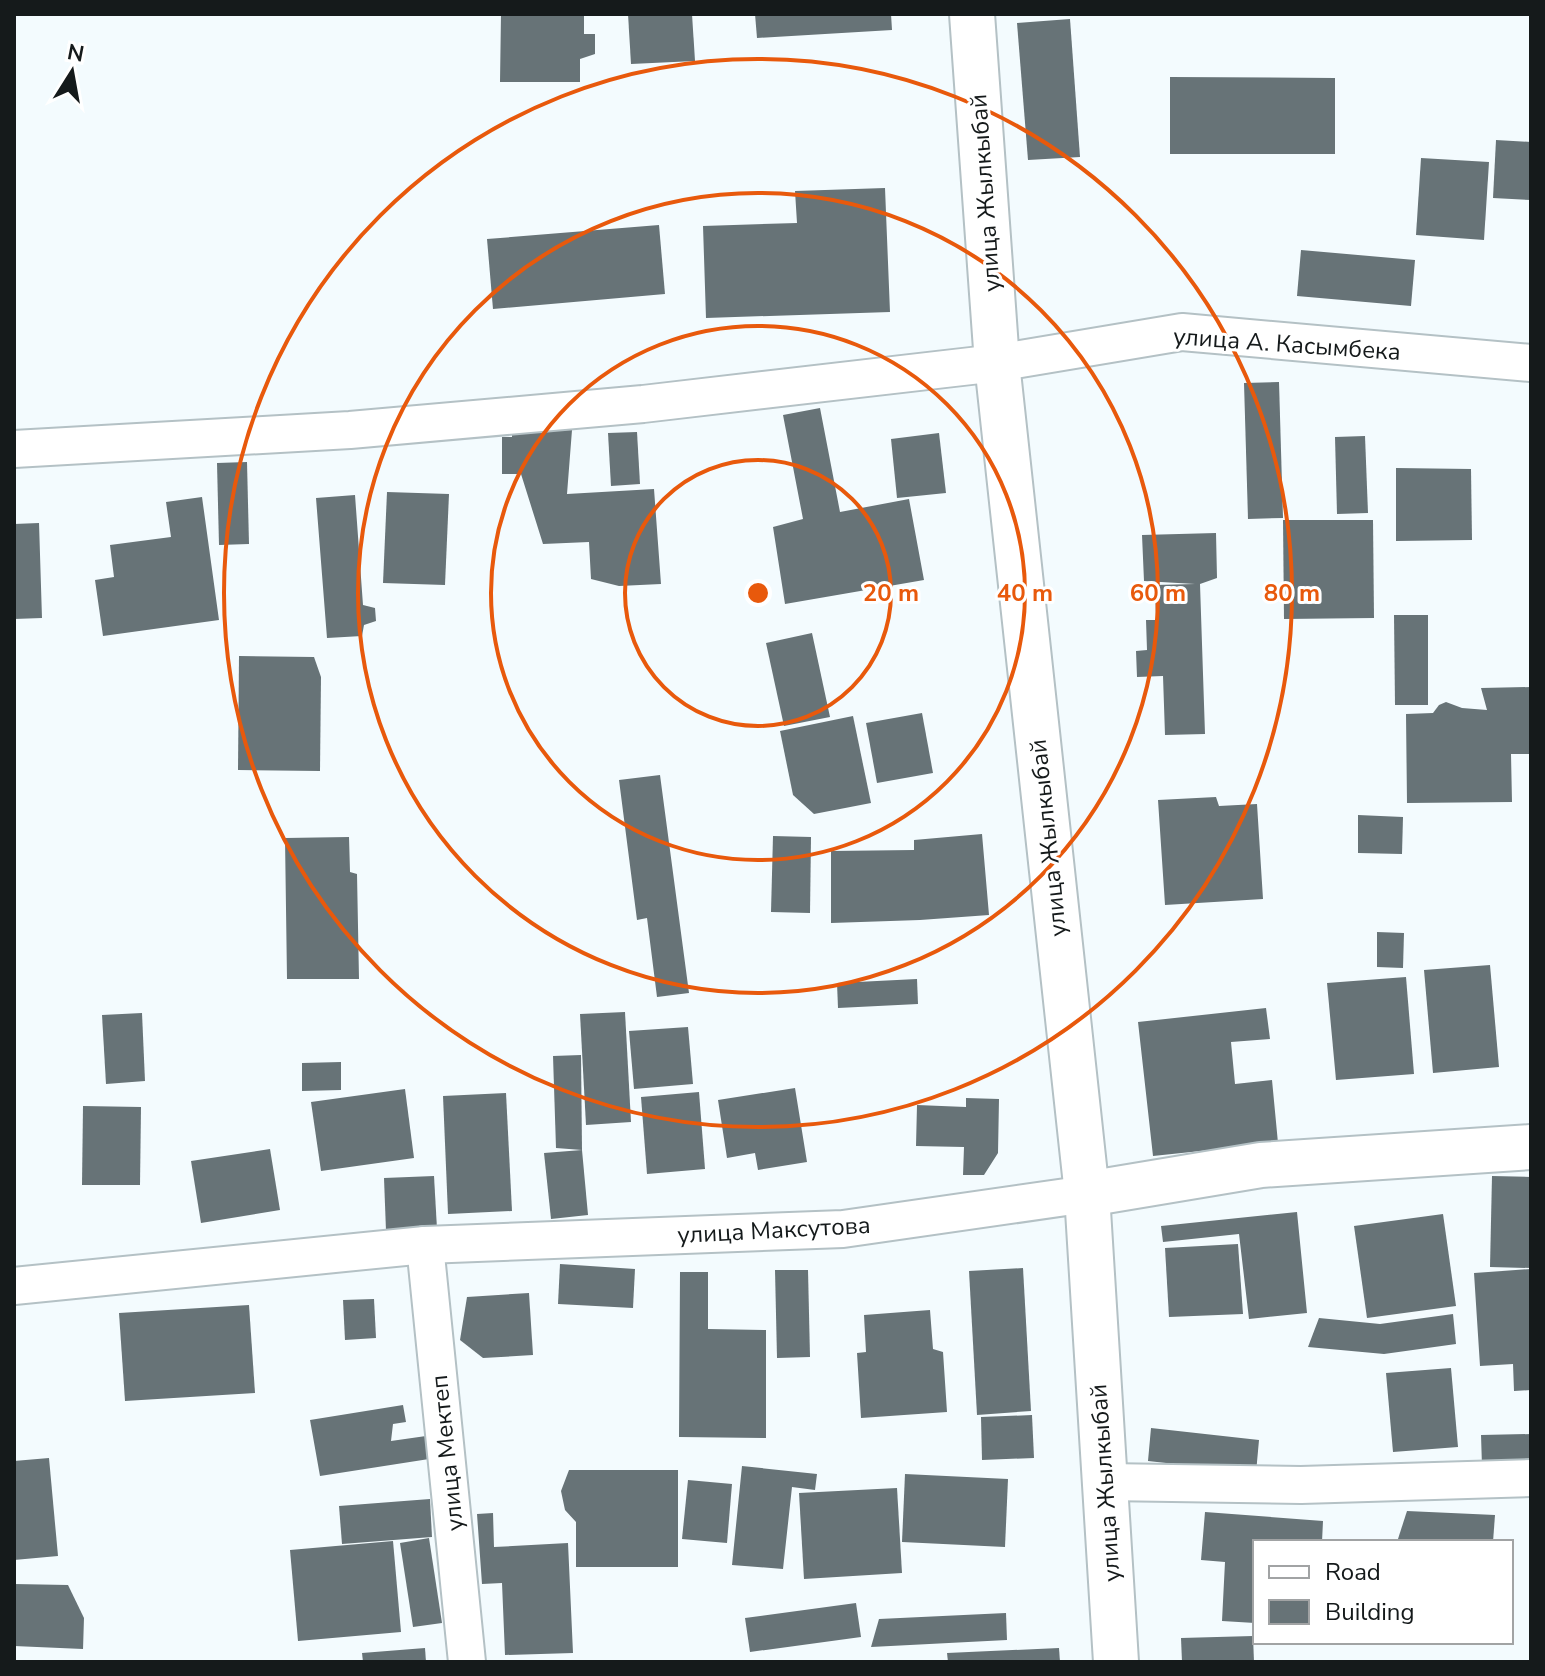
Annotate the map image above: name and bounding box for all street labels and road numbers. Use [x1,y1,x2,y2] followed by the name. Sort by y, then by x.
[962,93,1008,293] street label: улица Жылкыбай
[1172,320,1402,368] street label: улица А. Касымбека
[1022,738,1074,938] street label: улица Жылкыбай
[677,1209,871,1251] street label: улица Максутова
[423,1373,471,1533] street label: улица Мектеп
[1082,1383,1128,1583] street label: улица Жылкыбай

